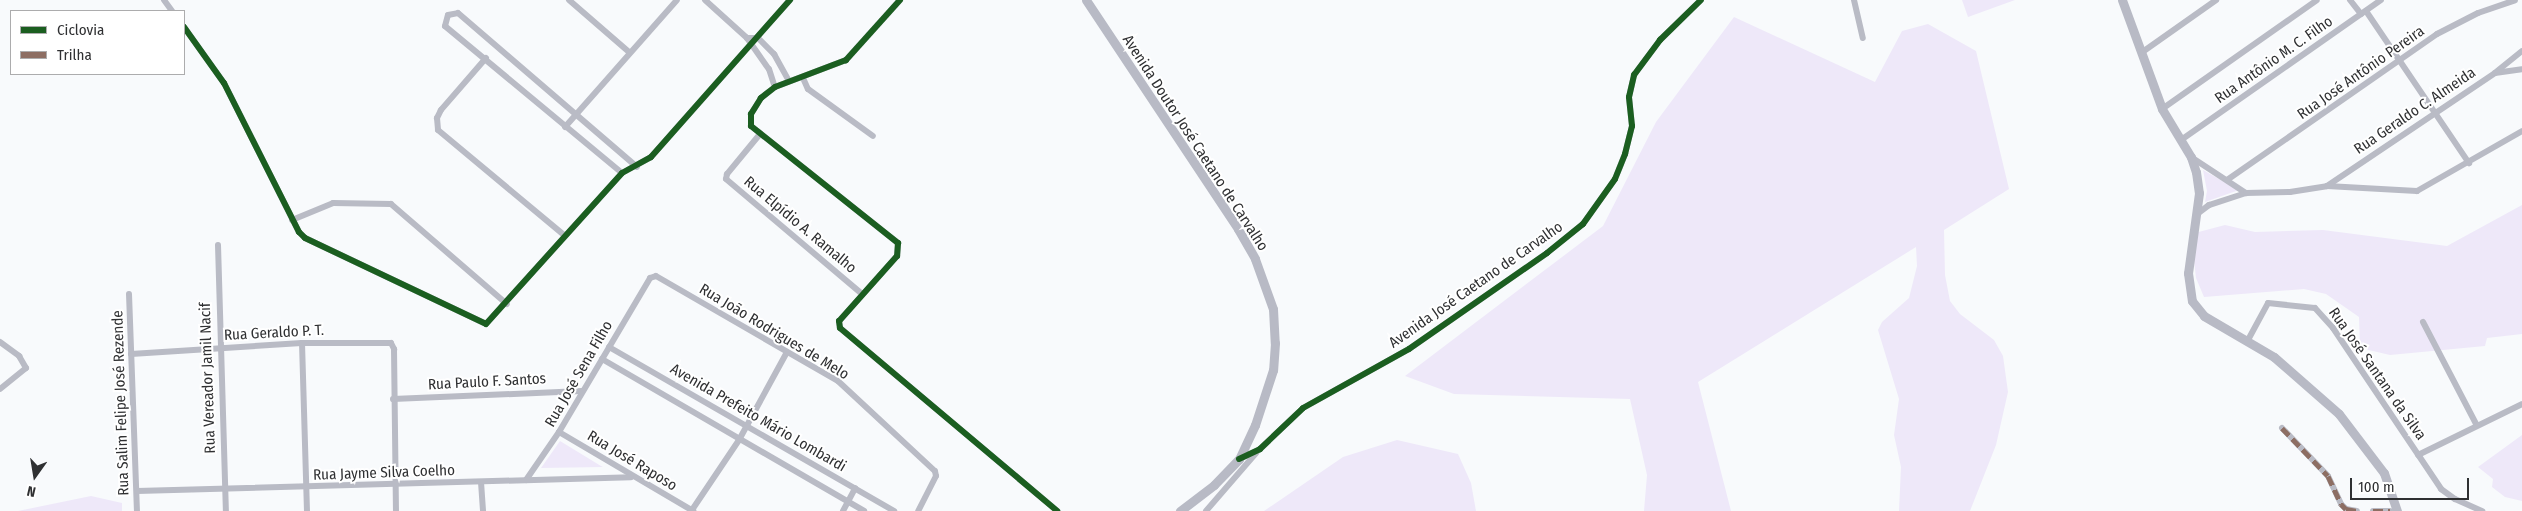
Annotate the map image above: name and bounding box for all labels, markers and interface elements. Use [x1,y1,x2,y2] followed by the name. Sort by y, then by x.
[10,10,185,75] legend
[2212,13,2336,107] street label: Rua Antônio M. C. Filho
[57,21,104,39] text: Ciclovia
[2294,22,2428,124] street label: Rua José Antônio Pereira
[1118,32,1272,254] street label: Avenida Doutor José Caetano de Carvalho
[57,46,92,64] text: Trilha
[2351,64,2479,158] street label: Rua Geraldo C. Almeida
[740,173,860,277] street label: Rua Elpídio A. Ramalho
[1386,218,1566,352] street label: Avenida José Caetano de Carvalho
[696,280,852,384] street label: Rua João Rodrigues de Melo
[196,302,220,454] street label: Rua Vereador Jamil Nacif
[2324,304,2430,444] street label: Rua José Santana da Silva
[109,310,133,496] street label: Rua Salim Felipe José Rezende
[541,318,617,430] street label: Rua José Sena Filho
[224,321,324,345] street label: Rua Geraldo P. T.
[667,360,849,476] street label: Avenida Prefeito Mário Lombardi
[428,370,546,394] street label: Rua Paulo F. Santos
[584,427,680,495] street label: Rua José Raposo
[10,451,60,501] north arrow
[313,462,455,484] street label: Rua Jayme Silva Coelho
[2352,468,2471,500] scale bar
[2358,478,2395,496] text: 100 m
[26,482,38,500] text: N

